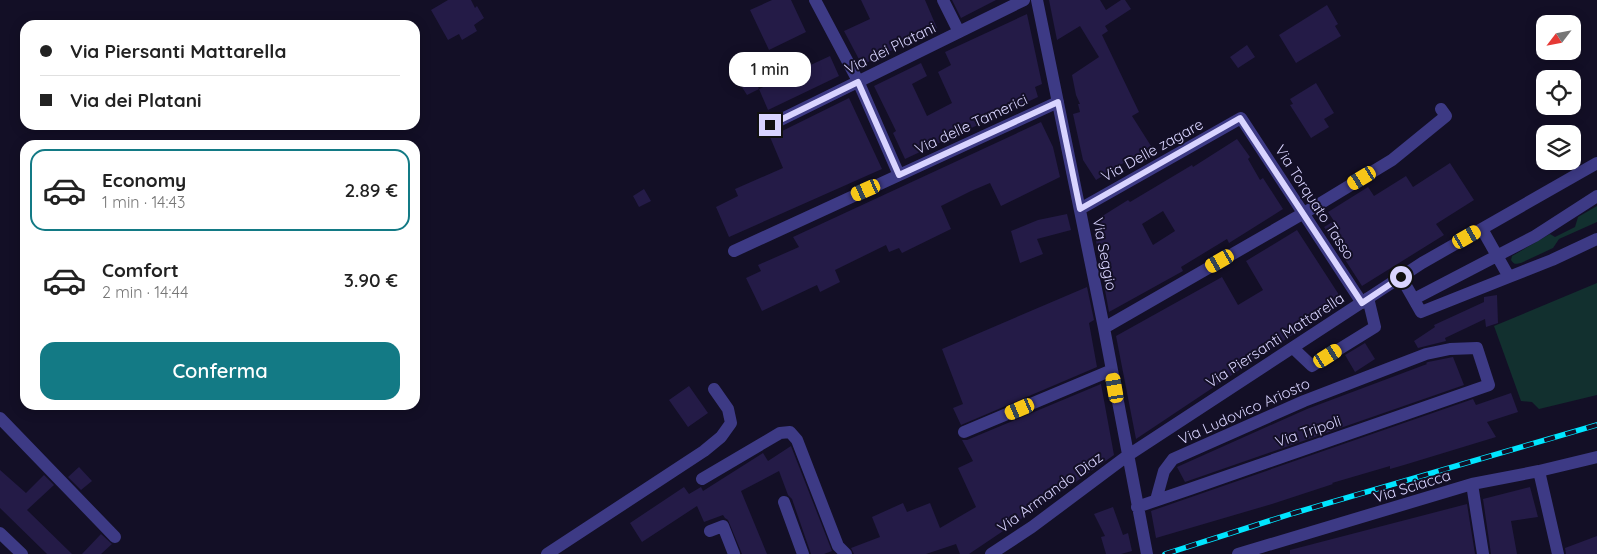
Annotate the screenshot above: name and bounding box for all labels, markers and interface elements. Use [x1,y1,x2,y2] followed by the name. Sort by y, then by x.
[1536,15,1581,60] north arrow
[1536,15,1581,170] map controls
[841,18,939,78] street label: Via dei Platani
[70,39,286,63] text: Via Piersanti Mattarella
[729,52,811,88] callout: 1 min
[751,59,789,79] text: 1 min
[1536,70,1581,115] button: locate
[70,88,202,112] text: Via dei Platani
[912,90,1030,158] street label: Via delle Tamerici
[759,114,781,136] route end
[1098,114,1206,186] street label: Via Delle zagare
[1536,125,1581,170] button: layers
[1271,141,1359,263] street label: Via Torquato Tasso
[1345,164,1378,192] car
[42,168,87,213] icon: car
[102,168,186,192] text: Economy
[849,177,882,203] car
[344,178,398,202] text: 2.89 €
[102,192,185,212] text: 1 min · 14:43
[1089,216,1121,292] street label: Via Seggio
[1450,223,1483,251] car
[1203,247,1236,275] car
[42,258,87,303] icon: car
[102,258,179,282] text: Comfort
[1390,266,1412,288] route start
[344,268,398,292] text: 3.90 €
[102,282,188,302] text: 2 min · 14:44
[1202,288,1348,392] street label: Via Piersanti Mattarella
[40,342,400,400] button: Conferma
[1311,342,1344,370] car
[1105,372,1124,404] car
[1175,373,1313,449] street label: Via Ludovico Ariosto
[1003,396,1036,422] car
[1273,411,1343,451] street label: Via Tripoli
[994,447,1106,537] street label: Via Armando Diaz
[1371,465,1453,507] street label: Via Sciacca

